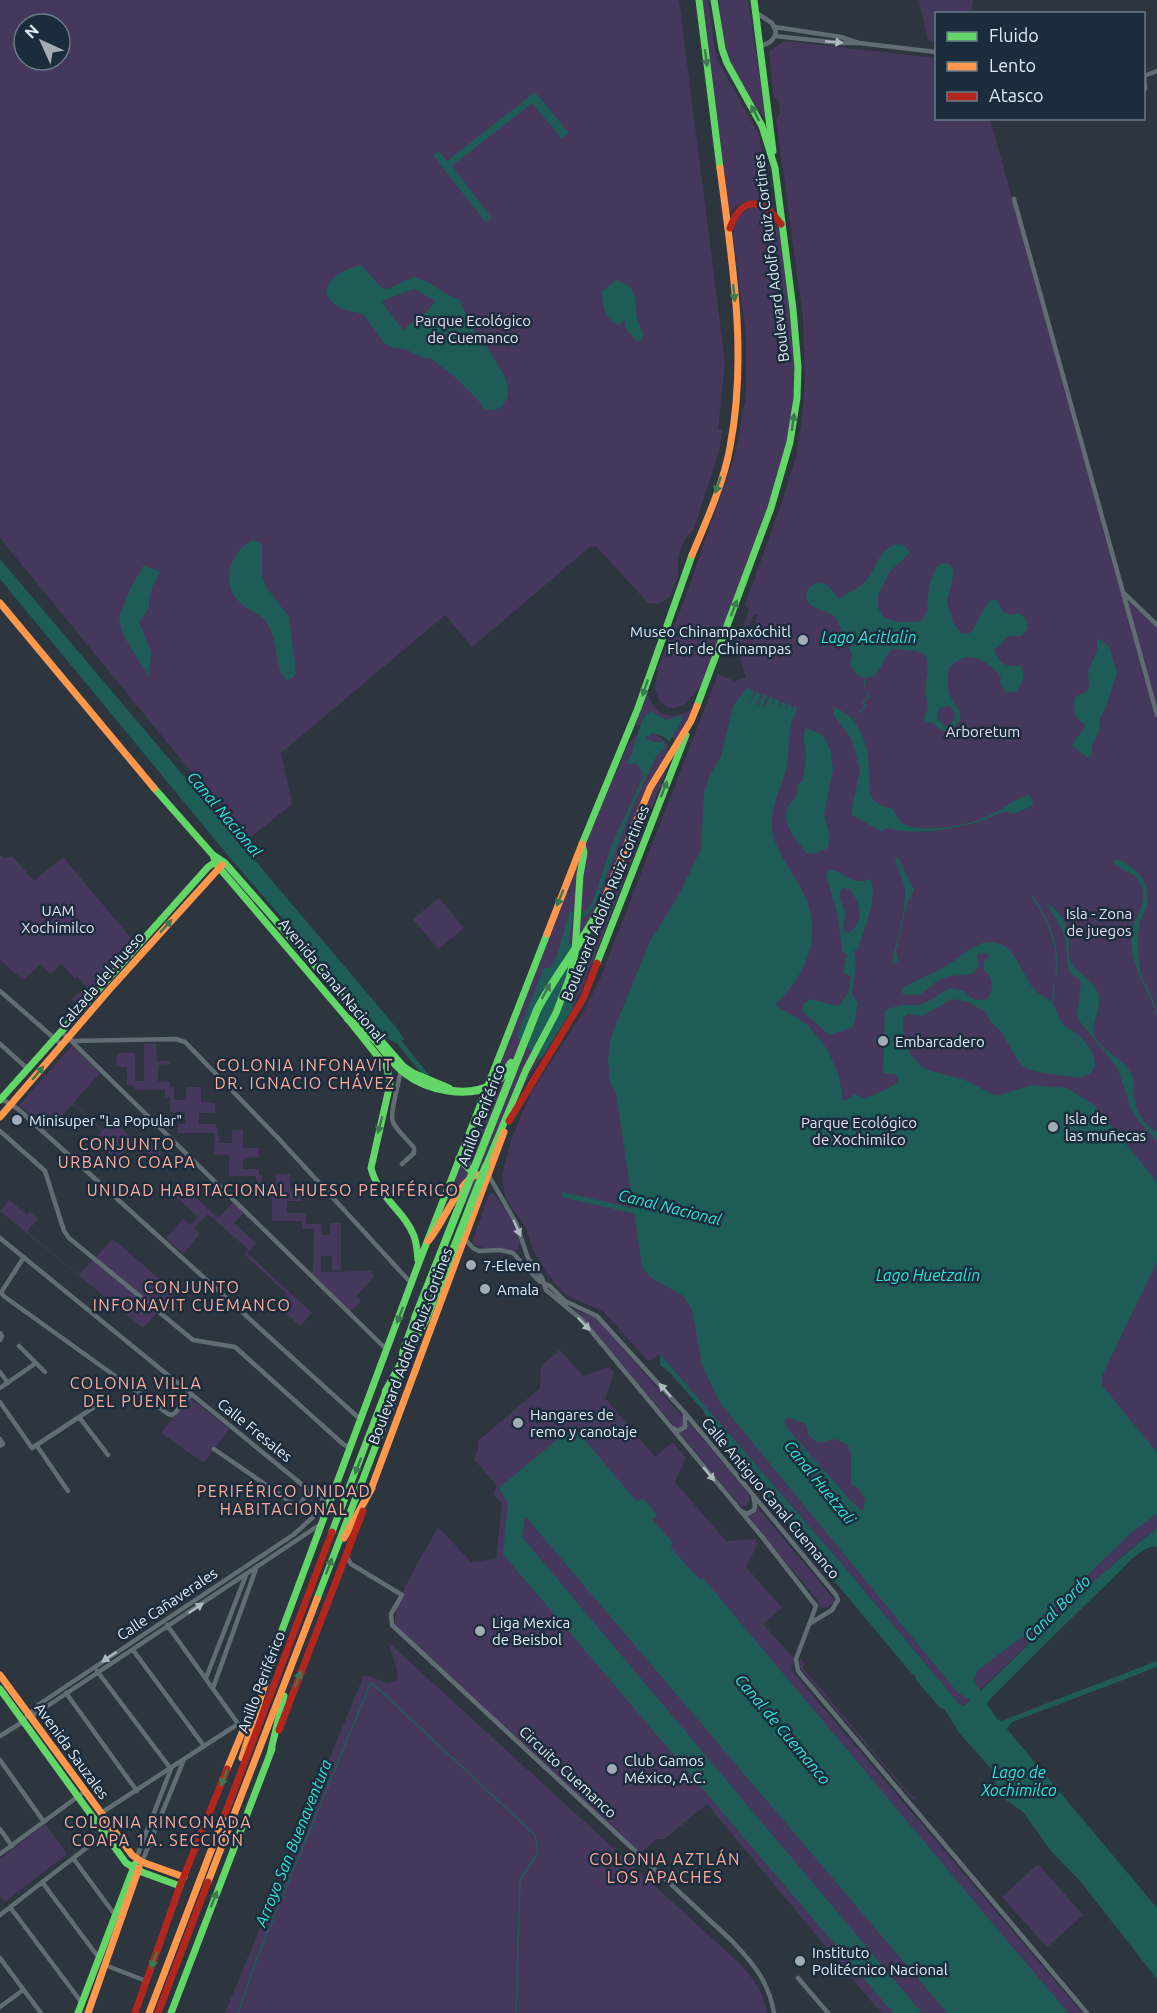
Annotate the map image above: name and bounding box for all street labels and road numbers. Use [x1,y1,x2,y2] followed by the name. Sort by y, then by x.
[750,153,792,363] street label: Boulevard Adolfo Ruiz Cortines
[558,803,652,1003] street label: Boulevard Adolfo Ruiz Cortines
[275,915,389,1045] street label: Avenida Canal Nacional
[54,928,148,1032] street label: Calzada del Hueso
[454,1062,508,1168] street label: Anillo Periférico
[365,1245,455,1447] street label: Boulevard Adolfo Ruiz Cortines
[214,1395,296,1465] street label: Calle Fresales
[699,1414,843,1582] street label: Calle Antiguo Canal Cuemanco
[114,1564,220,1644] street label: Calle Cañaverales
[234,1629,288,1735] street label: Anillo Periférico
[31,1700,113,1802] street label: Avenida Sauzales
[516,1723,620,1821] street label: Circuito Cuemanco

